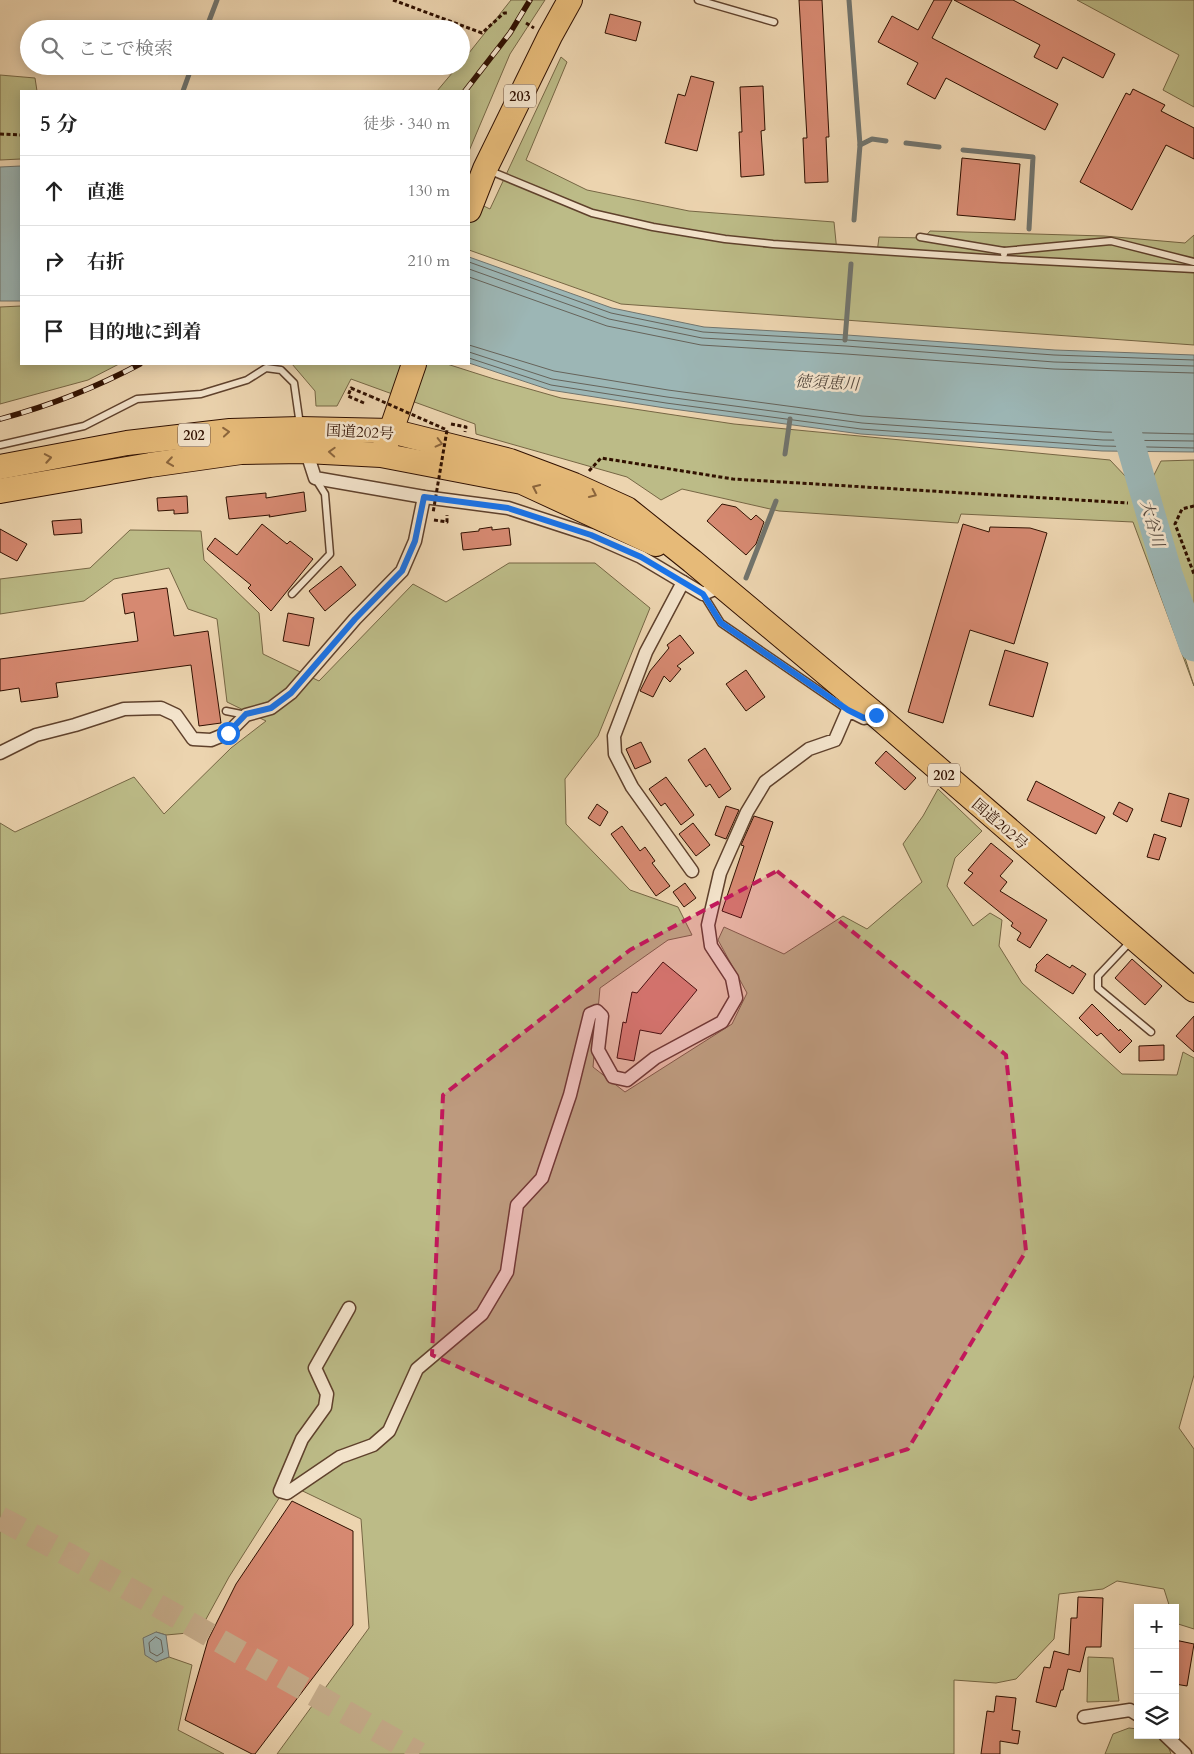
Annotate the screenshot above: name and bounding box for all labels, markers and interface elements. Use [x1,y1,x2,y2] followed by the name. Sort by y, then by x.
[20,20,470,75] search box
[38,34,66,62] icon: search
[78,36,173,62] text: ここで検索
[504,84,536,108] road number: 203
[40,110,77,139] text: 5 分
[363,113,450,135] text: 徒歩 · 340 m
[40,177,68,205] icon: ahead
[87,179,125,205] text: 直進
[408,180,450,202] text: 130 m
[40,247,68,275] icon: right
[87,249,125,275] text: 右折
[408,250,450,272] text: 210 m
[40,317,68,345] icon: arrive
[87,319,201,345] text: 目的地に到着
[794,370,861,396] water label: 徳須恵川
[325,420,395,444] street label: 国道202号
[178,424,210,446] road number: 202
[222,427,230,438] one-way arrow
[434,437,443,448] one-way arrow
[328,447,336,458] one-way arrow
[44,453,52,463] one-way arrow
[166,457,175,467] one-way arrow
[532,484,541,495] one-way arrow
[588,487,597,498] one-way arrow
[1135,497,1170,551] water label: 大谷川
[865,704,888,727] route end
[217,722,240,745] route start
[928,764,960,786] road number: 202
[968,794,1032,854] street label: 国道202号
[1134,1604,1179,1739] map controls
[1134,1604,1179,1649] button: +
[1134,1649,1179,1694] button: −
[1134,1694,1179,1739] button: layers

